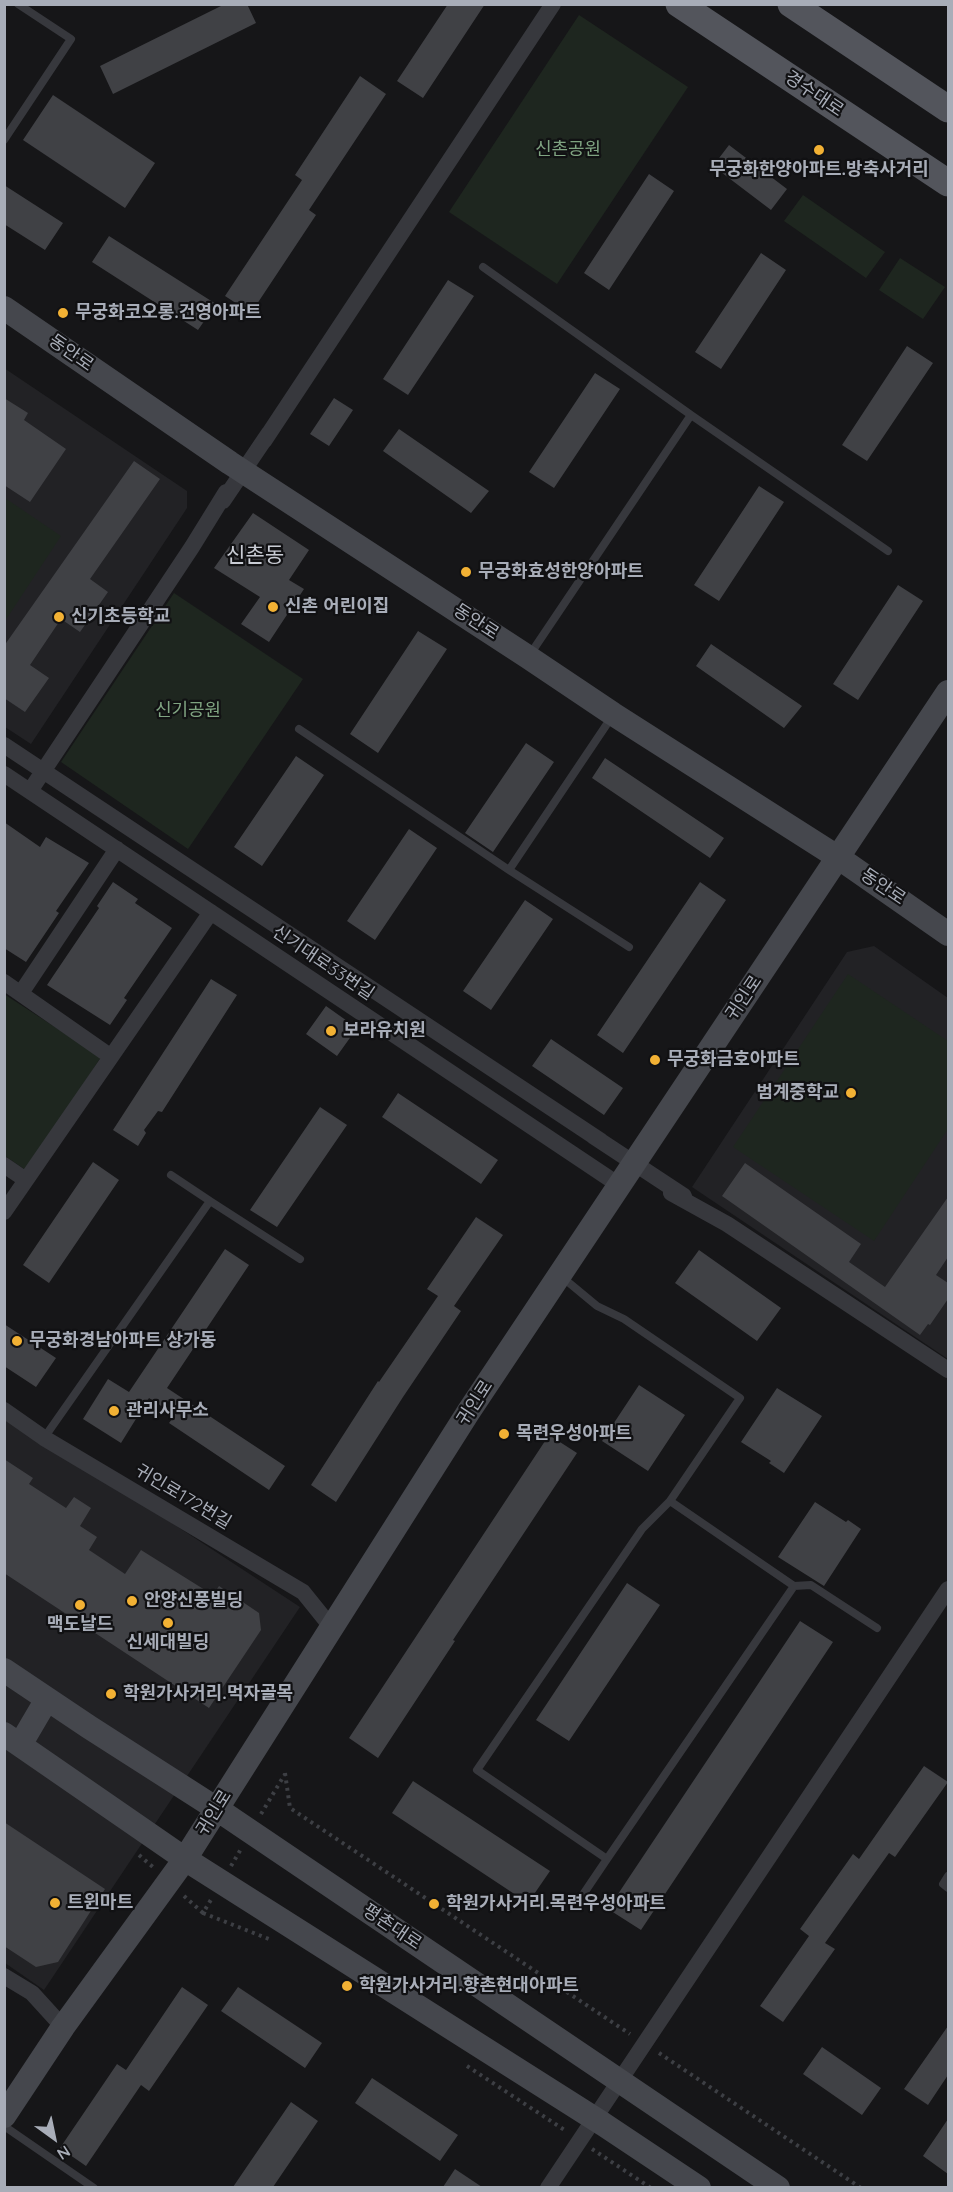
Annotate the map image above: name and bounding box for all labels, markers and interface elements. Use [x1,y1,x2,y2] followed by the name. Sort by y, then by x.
[781,67,847,121] street label: 경수대로
[535,139,601,161] park label: 신촌공원
[812,143,826,157] marker: 무궁화한양아파트.방축사거리
[709,159,929,181] place label: 무궁화한양아파트.방축사거리
[75,302,262,324] place label: 무궁화코오롱.건영아파트
[56,306,70,320] marker: 무궁화코오롱.건영아파트
[44,330,98,376] street label: 동안로
[226,543,284,569] district label: 신촌동
[478,561,644,583] place label: 무궁화효성한양아파트
[459,565,473,579] marker: 무궁화효성한양아파트
[285,596,389,618] place label: 신촌 어린이집
[449,599,503,645] street label: 동안로
[266,600,280,614] marker: 신촌 어린이집
[71,606,170,628] place label: 신기초등학교
[52,610,66,624] marker: 신기초등학교
[155,700,221,722] park label: 신기공원
[856,864,910,910] street label: 동안로
[268,921,378,1005] street label: 신기대로33번길
[721,971,767,1025] street label: 귀인로
[343,1020,426,1042] place label: 보라유치원
[324,1024,338,1038] marker: 보라유치원
[667,1049,799,1071] place label: 무궁화금호아파트
[648,1053,662,1067] marker: 무궁화금호아파트
[756,1082,839,1104] place label: 범계중학교
[844,1086,858,1100] marker: 범계중학교
[29,1330,216,1352] place label: 무궁화경남아파트 상가동
[10,1334,24,1348] marker: 무궁화경남아파트 상가동
[452,1376,498,1430] street label: 귀인로
[126,1400,209,1422] place label: 관리사무소
[107,1404,121,1418] marker: 관리사무소
[516,1423,632,1445] place label: 목련우성아파트
[497,1427,511,1441] marker: 목련우성아파트
[131,1460,235,1534] street label: 귀인로172번길
[144,1590,243,1612] place label: 안양신풍빌딩
[125,1594,139,1608] marker: 안양신풍빌딩
[73,1598,87,1612] marker: 맥도날드
[47,1614,113,1636] place label: 맥도날드
[161,1616,175,1630] marker: 신세대빌딩
[127,1632,209,1654] place label: 신세대빌딩
[123,1683,293,1705] place label: 학원가사거리.먹자골목
[104,1687,118,1701] marker: 학원가사거리.먹자골목
[192,1786,236,1840] street label: 귀인로
[67,1892,133,1914] place label: 트윈마트
[446,1893,666,1915] place label: 학원가사거리.목련우성아파트
[48,1896,62,1910] marker: 트윈마트
[427,1897,441,1911] marker: 학원가사거리.목련우성아파트
[359,1900,425,1954] street label: 평촌대로
[359,1975,579,1997] place label: 학원가사거리.향촌현대아파트
[340,1979,354,1993] marker: 학원가사거리.향촌현대아파트
[24,2108,84,2168] north arrow
[53,2142,74,2165] text: N

